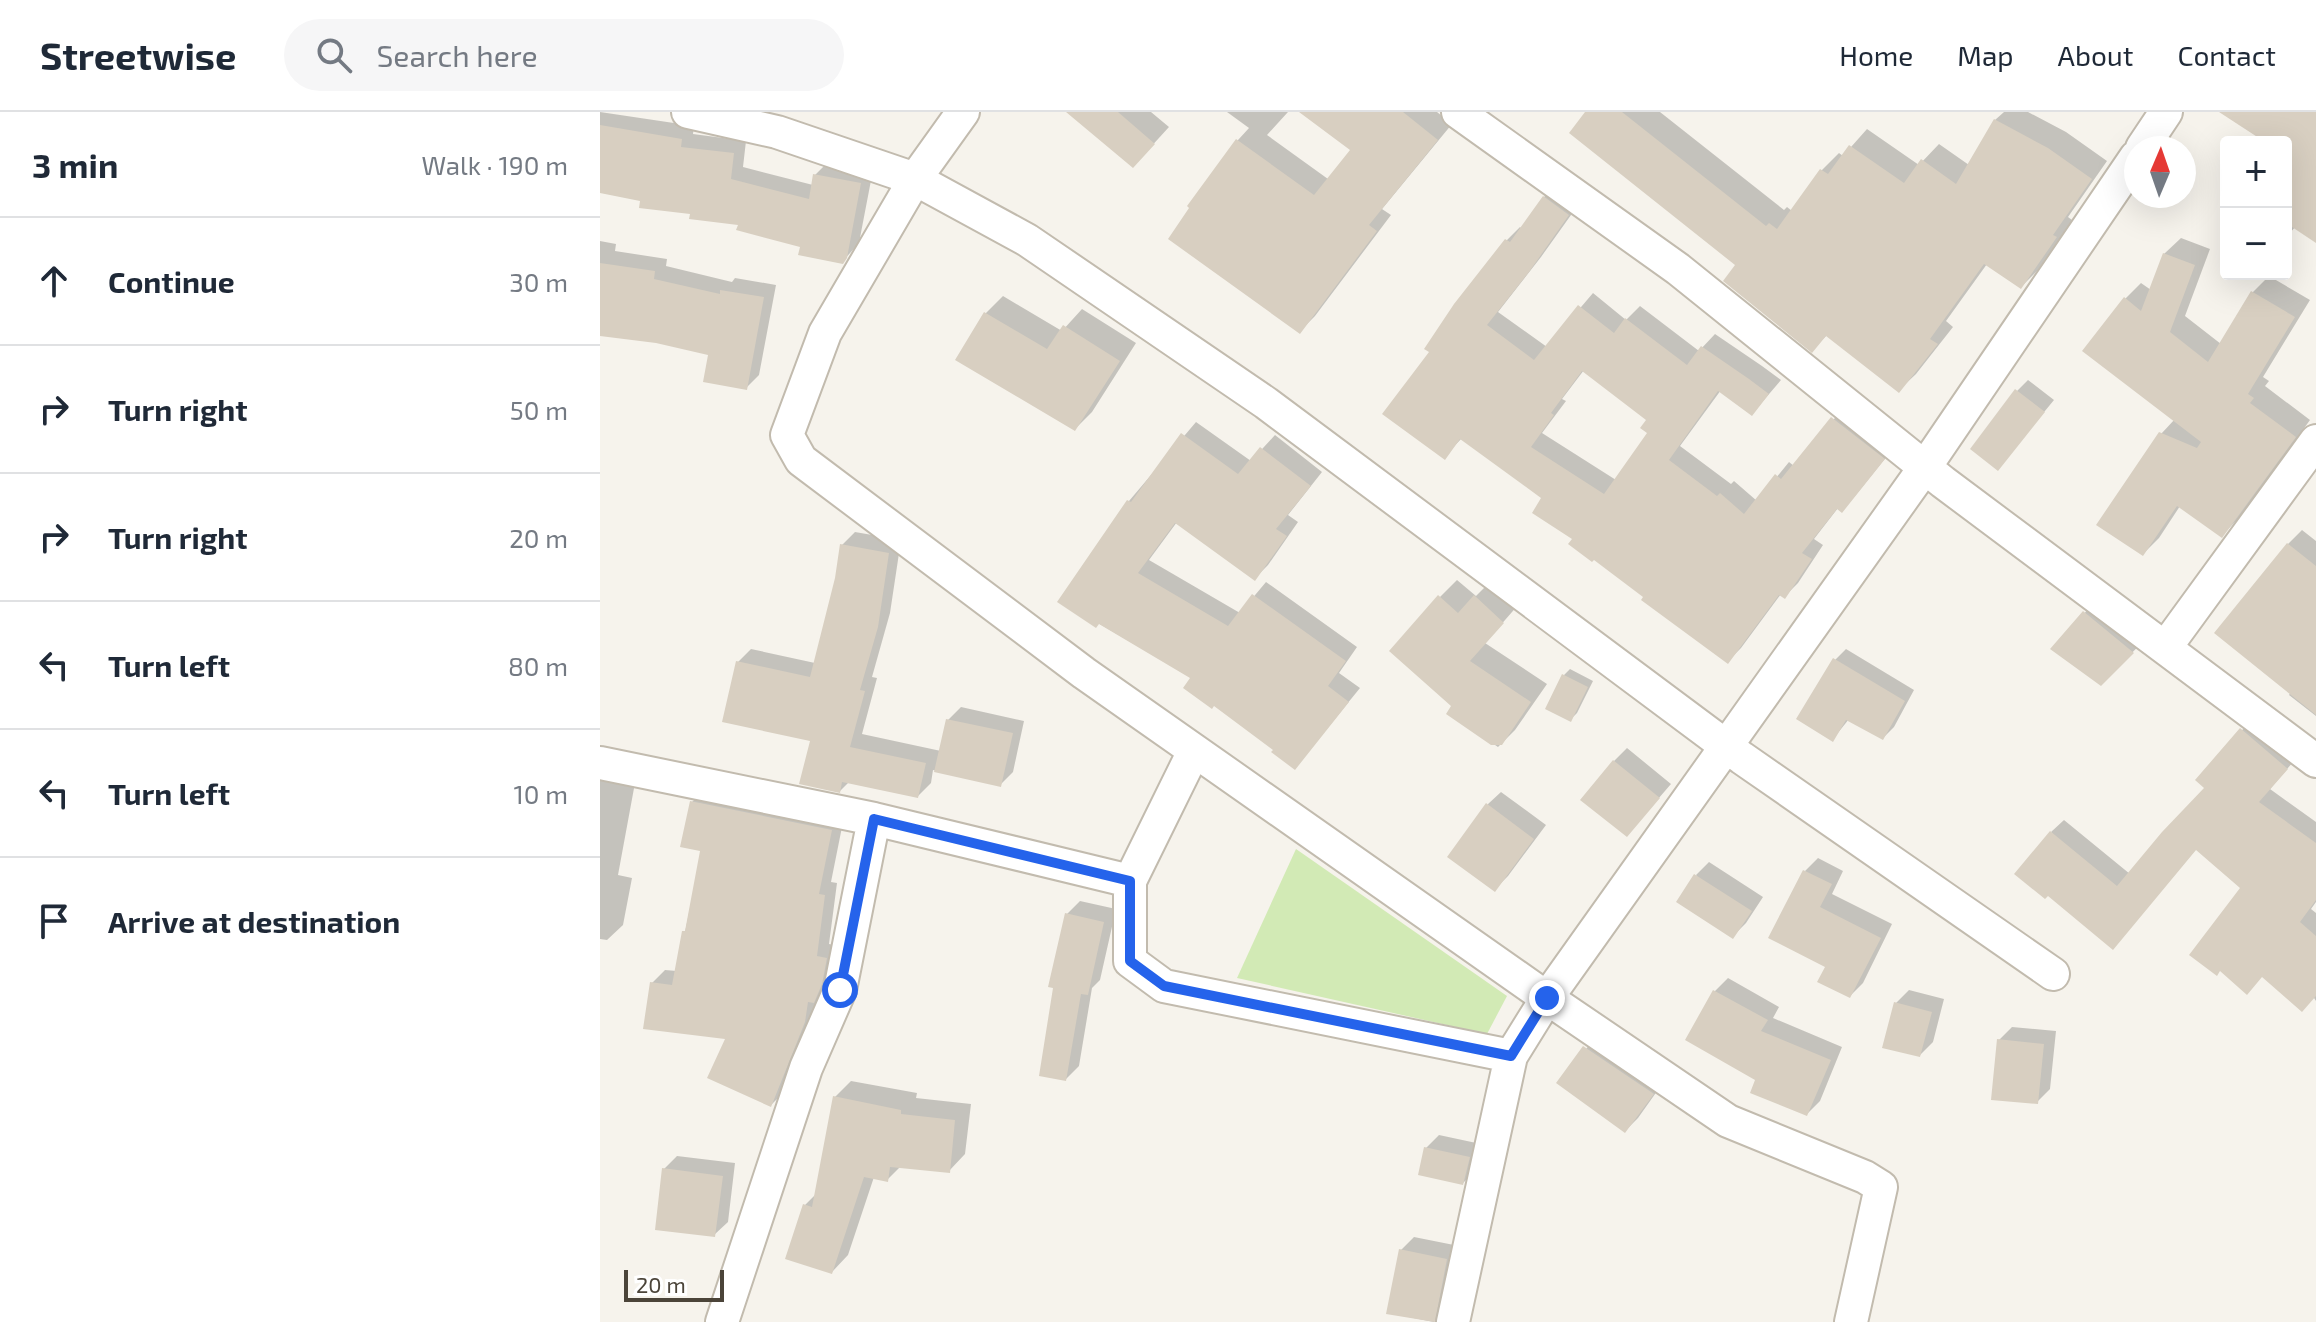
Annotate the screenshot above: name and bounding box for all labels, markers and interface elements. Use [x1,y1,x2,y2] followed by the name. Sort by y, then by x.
[284,19,844,91] search box
[40,32,236,78] text: Streetwise
[312,33,356,77] icon: search
[376,37,538,73] text: Search here
[1839,38,1913,72] text: Home
[1957,38,2014,72] text: Map
[2058,38,2133,72] text: About
[2177,38,2276,72] text: Contact
[2124,136,2196,208] north arrow
[2220,136,2292,280] map controls
[2220,136,2292,208] button: +
[32,144,118,185] text: 3 min
[421,149,568,180] text: Walk · 190 m
[2220,208,2292,280] button: −
[32,259,76,303] icon: ahead
[108,263,235,299] text: Continue
[509,266,568,297] text: 30 m
[32,387,76,431] icon: right
[108,391,248,427] text: Turn right
[510,394,568,425] text: 50 m
[32,515,76,559] icon: right
[108,519,248,555] text: Turn right
[509,522,568,553] text: 20 m
[32,643,76,687] icon: left
[108,647,230,683] text: Turn left
[508,650,568,681] text: 80 m
[32,771,76,815] icon: left
[108,775,230,811] text: Turn left
[513,778,568,809] text: 10 m
[32,899,76,943] icon: arrive
[108,903,400,939] text: Arrive at destination
[822,972,858,1008] route start
[1529,980,1565,1016] route end
[624,1266,724,1302] scale bar
[636,1271,686,1297] text: 20 m

